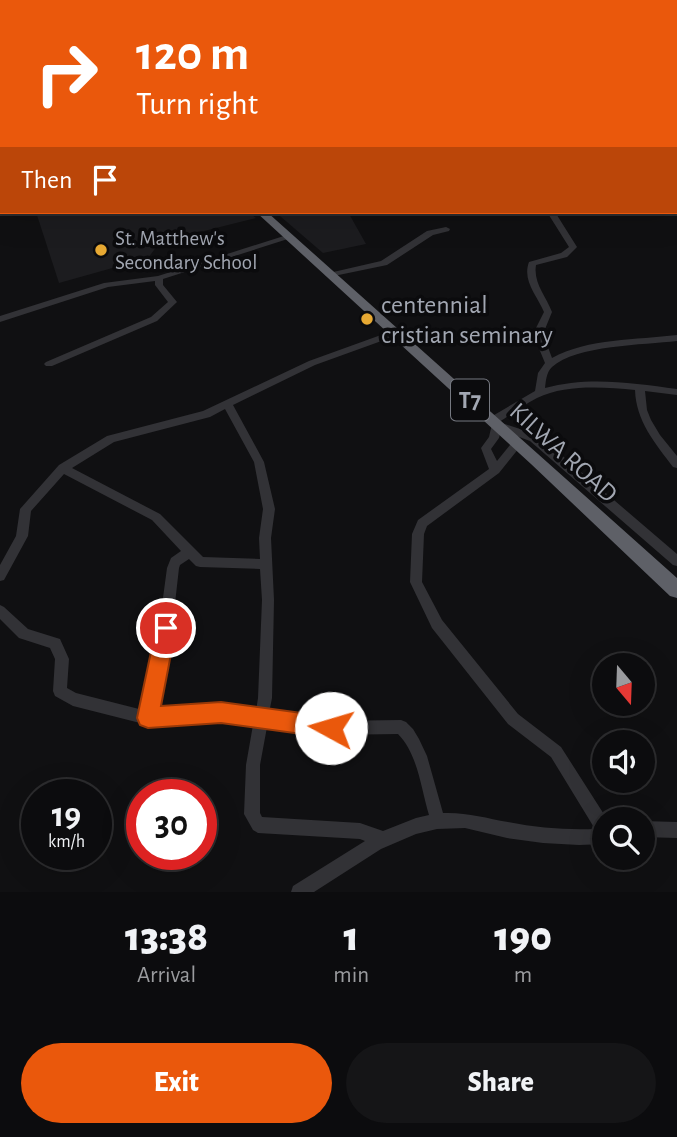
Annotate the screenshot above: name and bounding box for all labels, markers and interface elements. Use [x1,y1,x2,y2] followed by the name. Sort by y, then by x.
[21,28,112,119] icon: right
[136,30,249,79] text: 120 m
[136,88,258,120] text: Turn right
[86,161,124,199] icon: arrive
[21,167,72,193] text: Then
[115,228,257,273] place label: St. Matthew's Secondary School
[93,242,109,258] marker: St. Matthew's Secondary School
[381,292,553,348] place label: centennial cristian seminary
[359,311,375,327] marker: centennial cristian seminary
[451,380,489,421] road number: T7
[505,398,622,508] street label: KILWA ROAD
[136,598,196,658] pin
[147,609,185,647] icon: arrive
[592,653,654,716] north arrow
[592,653,655,870] map controls
[294,691,368,765] position arrow
[592,730,655,793] button: sound
[126,779,217,870] speed limit sign: 30
[52,798,81,833] text: 19
[592,807,655,870] button: search
[48,833,85,851] text: km/h
[125,916,208,958] text: 13:38
[343,916,359,958] text: 1
[494,916,552,958] text: 190
[137,964,196,987] text: Arrival
[333,964,369,987] text: min
[514,964,532,987] text: m
[21,1043,332,1123] button: Exit
[346,1043,656,1123] button: Share

